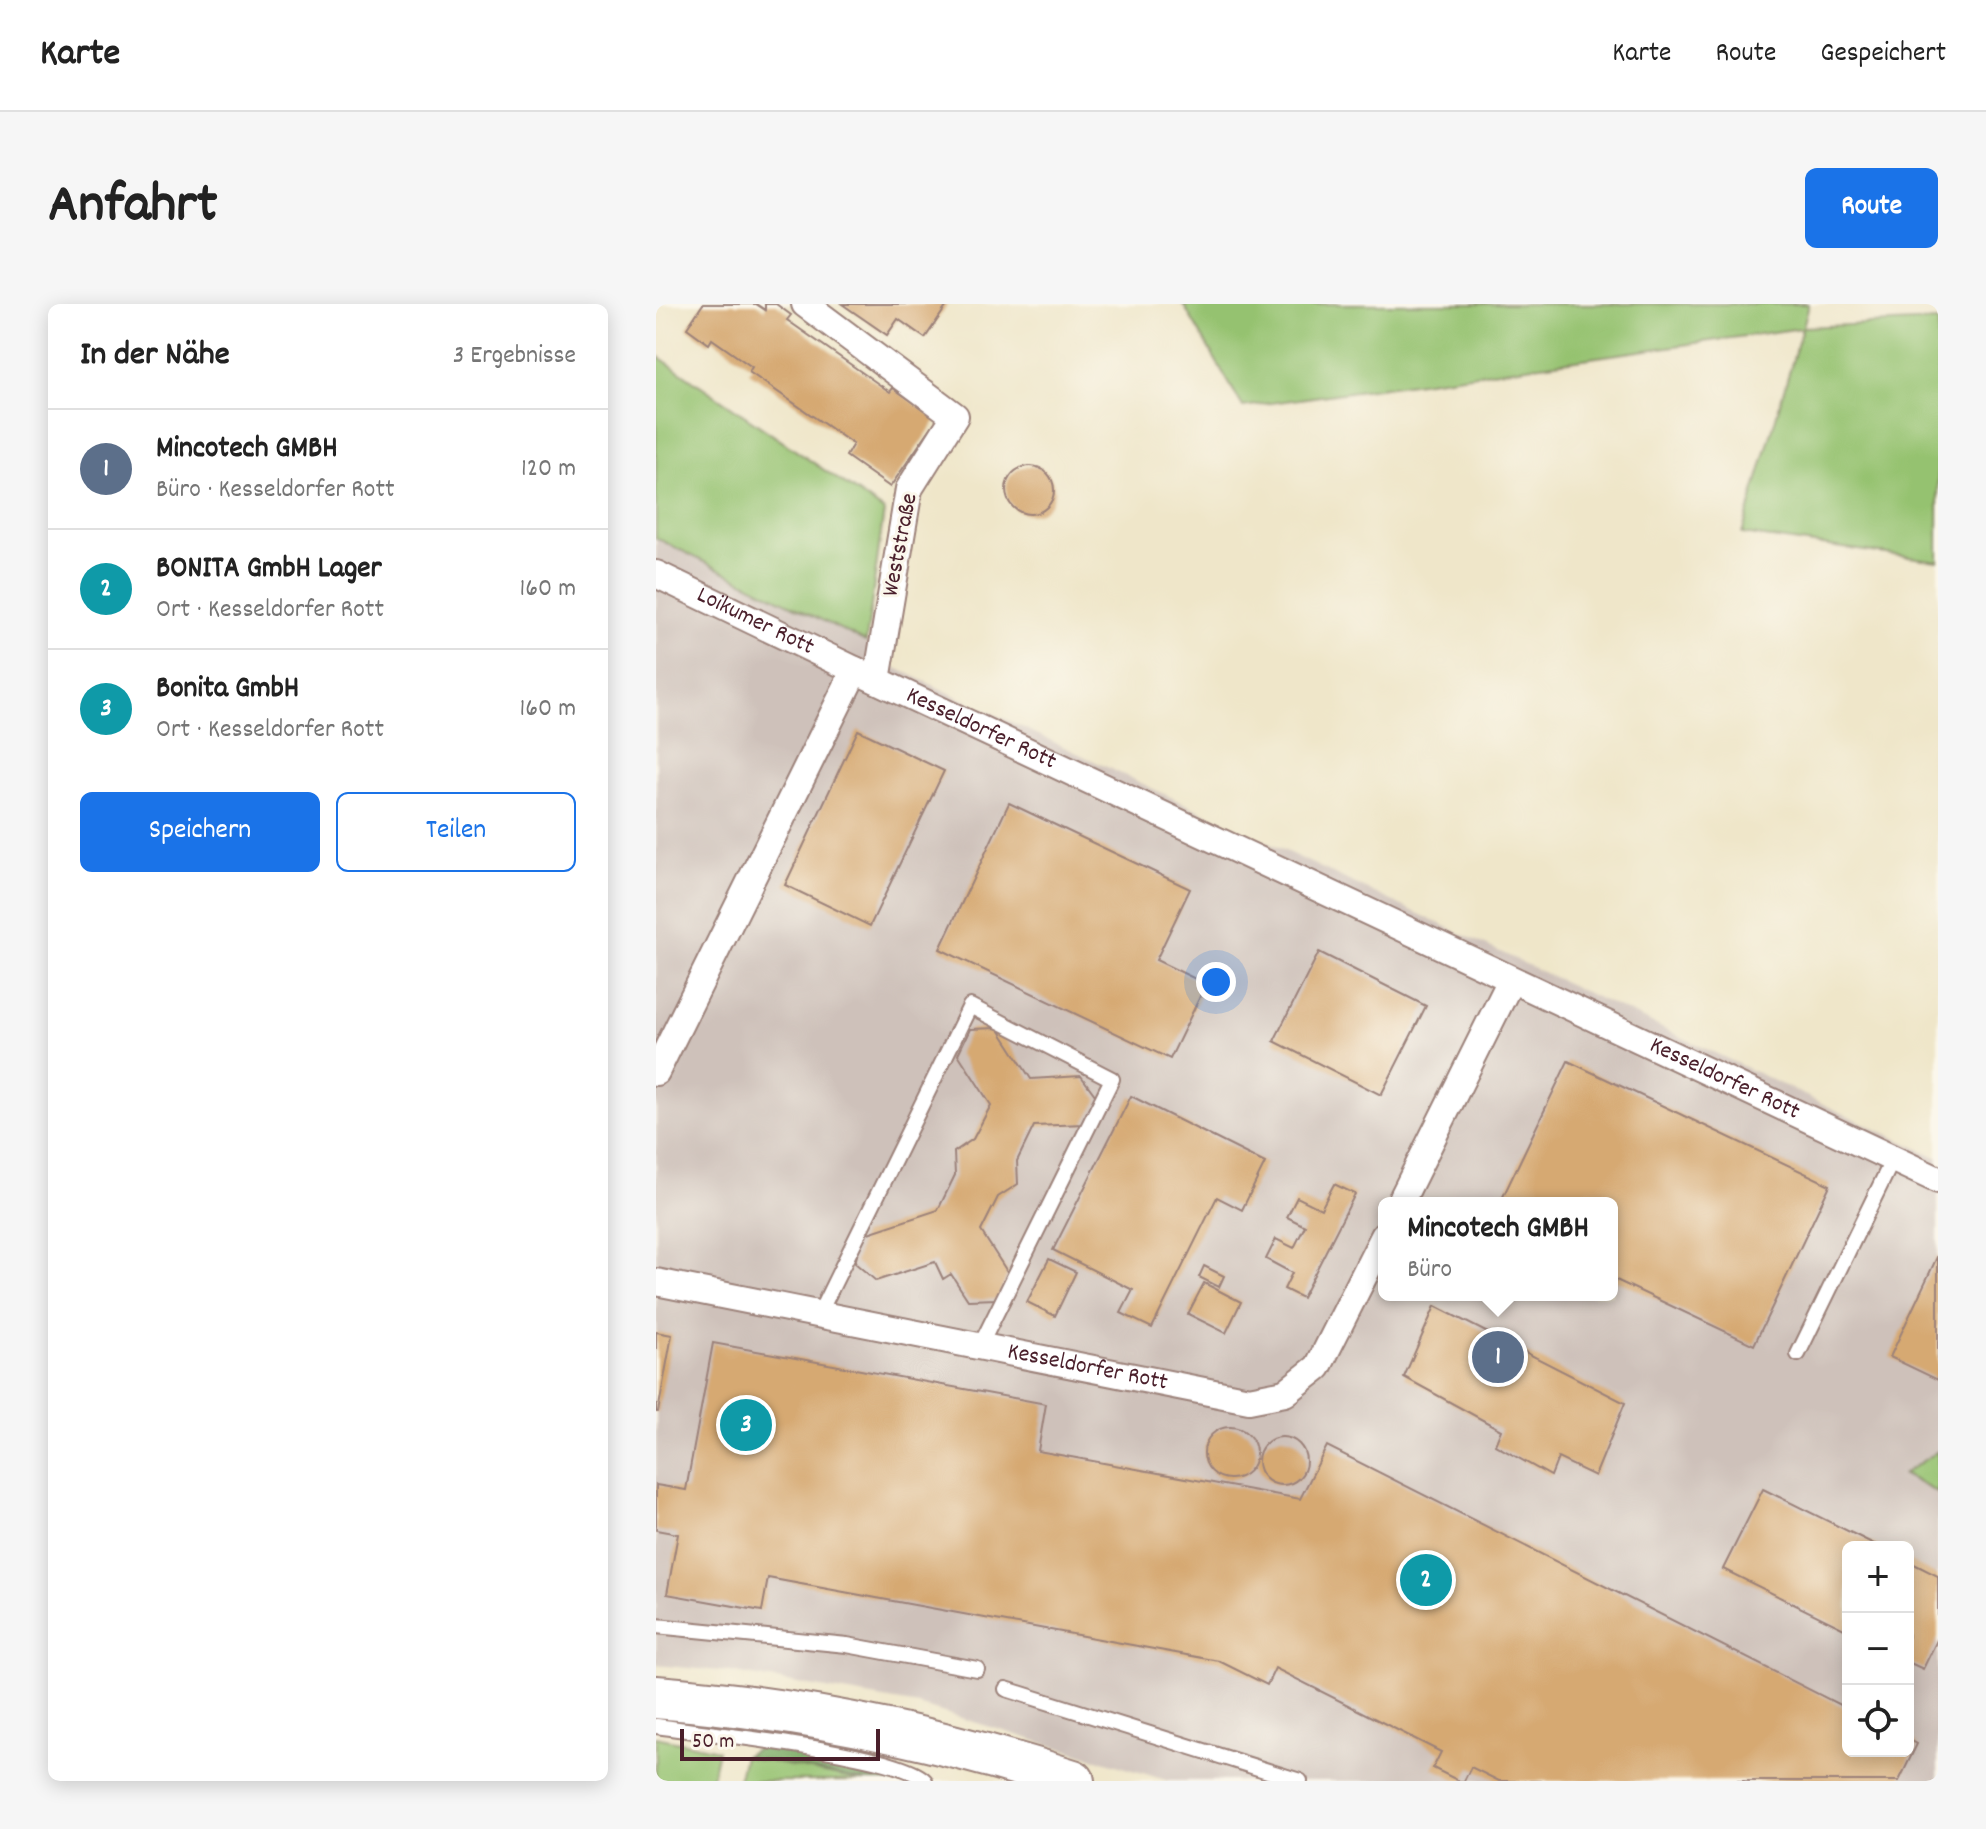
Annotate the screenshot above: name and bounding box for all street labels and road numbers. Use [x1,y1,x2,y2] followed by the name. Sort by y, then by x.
[874,491,928,599] street label: Weststraße
[691,579,820,665] street label: Loikumer Rott
[900,679,1062,779] street label: Kesseldorfer Rott
[1644,1029,1805,1130] street label: Kesseldorfer Rott
[1005,1335,1171,1400] street label: Kesseldorfer Rott

